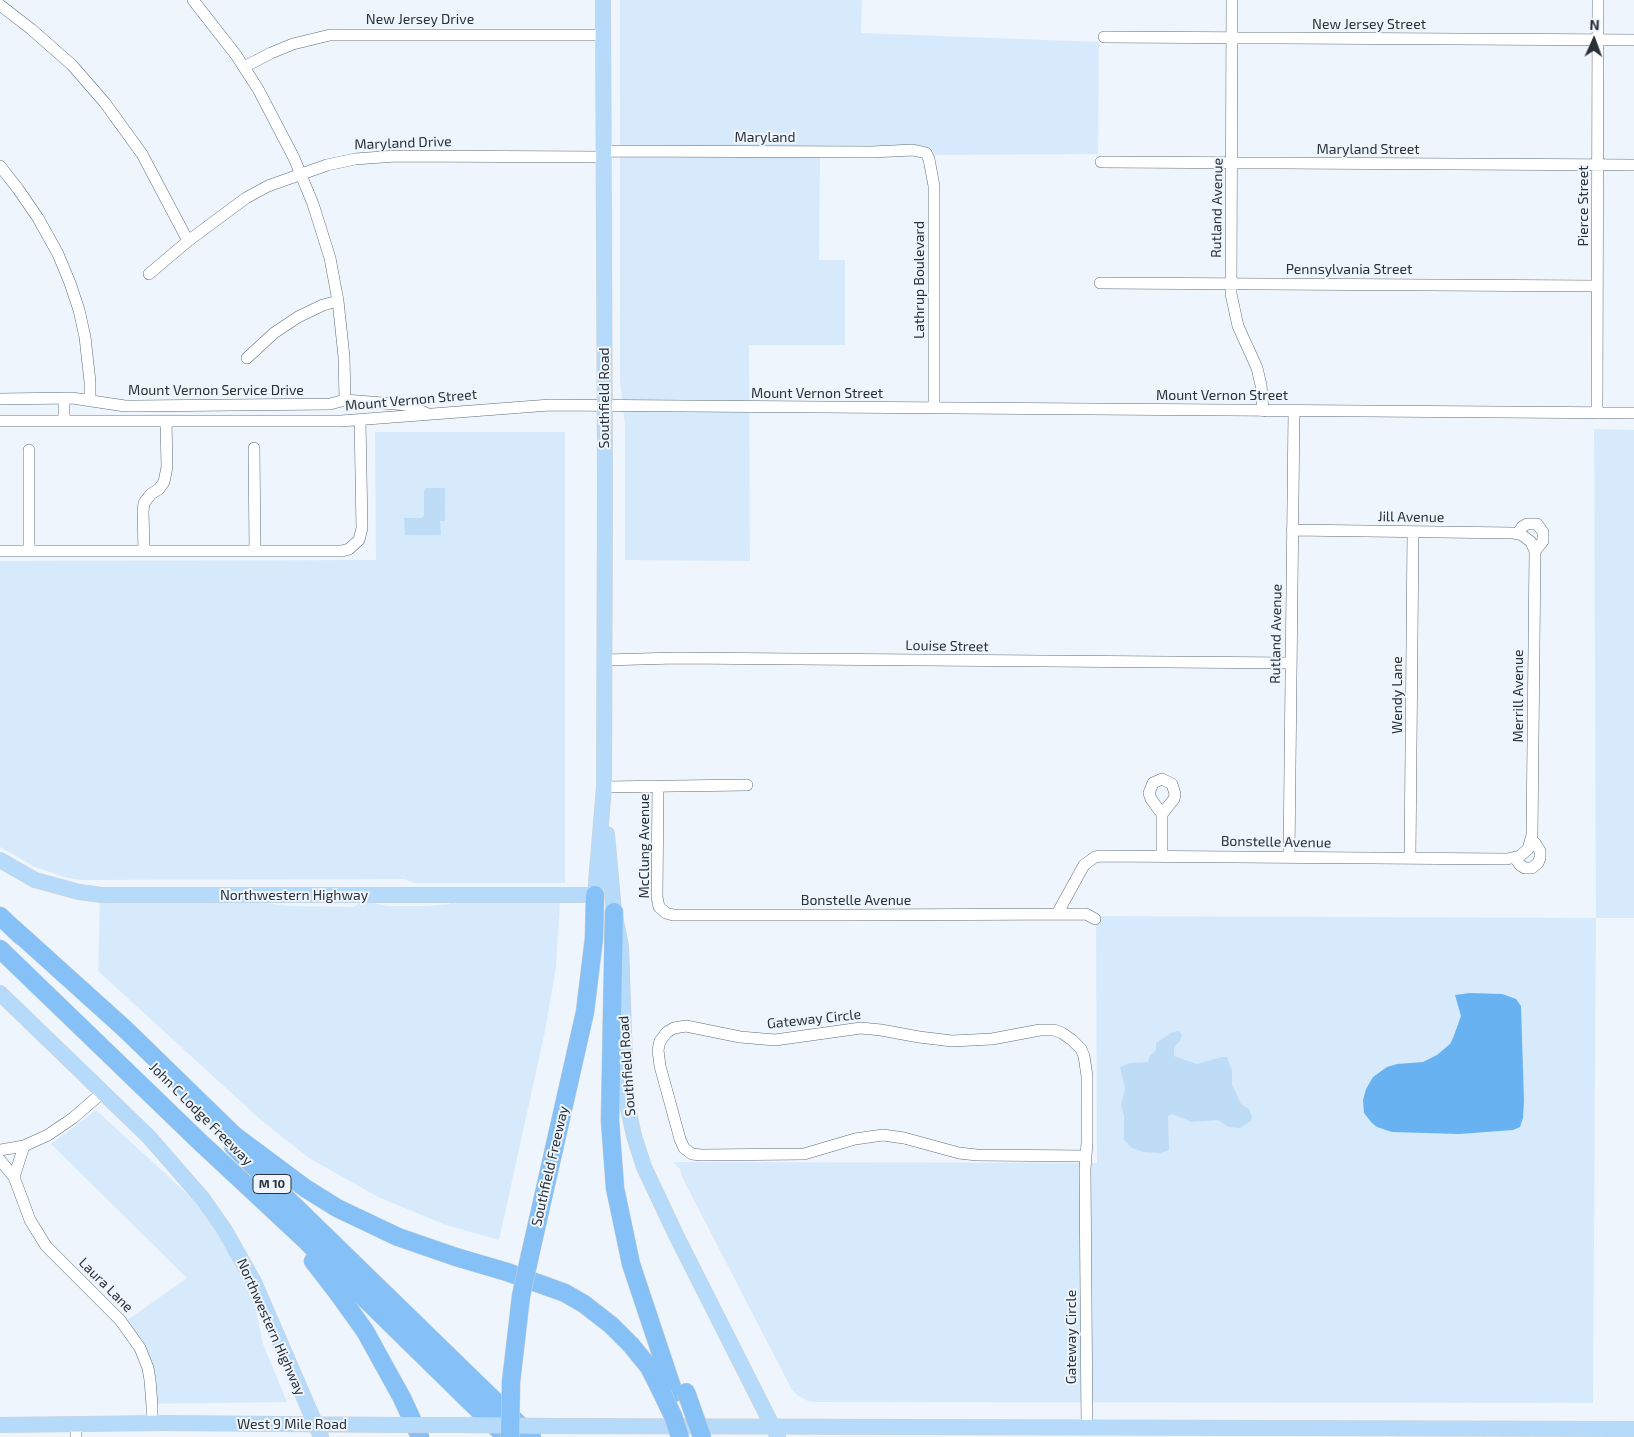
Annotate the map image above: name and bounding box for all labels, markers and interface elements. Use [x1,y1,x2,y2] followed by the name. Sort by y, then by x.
[366,11,474,27] street label: New Jersey Drive
[1569,15,1619,65] north arrow
[1312,16,1426,32] street label: New Jersey Street
[1589,16,1600,33] text: N
[735,129,795,145] street label: Maryland
[354,133,452,153] street label: Maryland Drive
[1316,141,1420,157] street label: Maryland Street
[1208,158,1226,258] street label: Rutland Avenue
[1575,166,1591,246] street label: Pierce Street
[911,221,927,339] street label: Lathrup Boulevard
[1286,261,1412,277] street label: Pennsylvania Street
[596,348,612,448] street label: Southfield Road
[128,382,304,398] street label: Mount Vernon Service Drive
[751,385,883,401] street label: Mount Vernon Street
[344,386,478,414] street label: Mount Vernon Street
[1156,387,1288,403] street label: Mount Vernon Street
[1378,508,1444,526] street label: Jill Avenue
[1267,584,1285,684] street label: Rutland Avenue
[905,637,989,655] street label: Louise Street
[1510,650,1526,742] street label: Merrill Avenue
[1389,656,1405,734] street label: Wendy Lane
[636,793,652,899] street label: McClung Avenue
[1221,833,1331,851] street label: Bonstelle Avenue
[220,887,368,903] street label: Northwestern Highway
[801,892,911,908] street label: Bonstelle Avenue
[766,1006,862,1032] street label: Gateway Circle
[615,1015,639,1117] street label: Southfield Road
[146,1059,256,1169] street label: John C Lodge Freeway
[528,1104,572,1228] street label: Southfield Freeway
[253,1174,291,1194] road number: M 10
[75,1254,137,1316] street label: Laura Lane
[233,1256,309,1398] street label: Northwestern Highway
[1063,1290,1079,1384] street label: Gateway Circle
[237,1416,347,1432] street label: West 9 Mile Road

